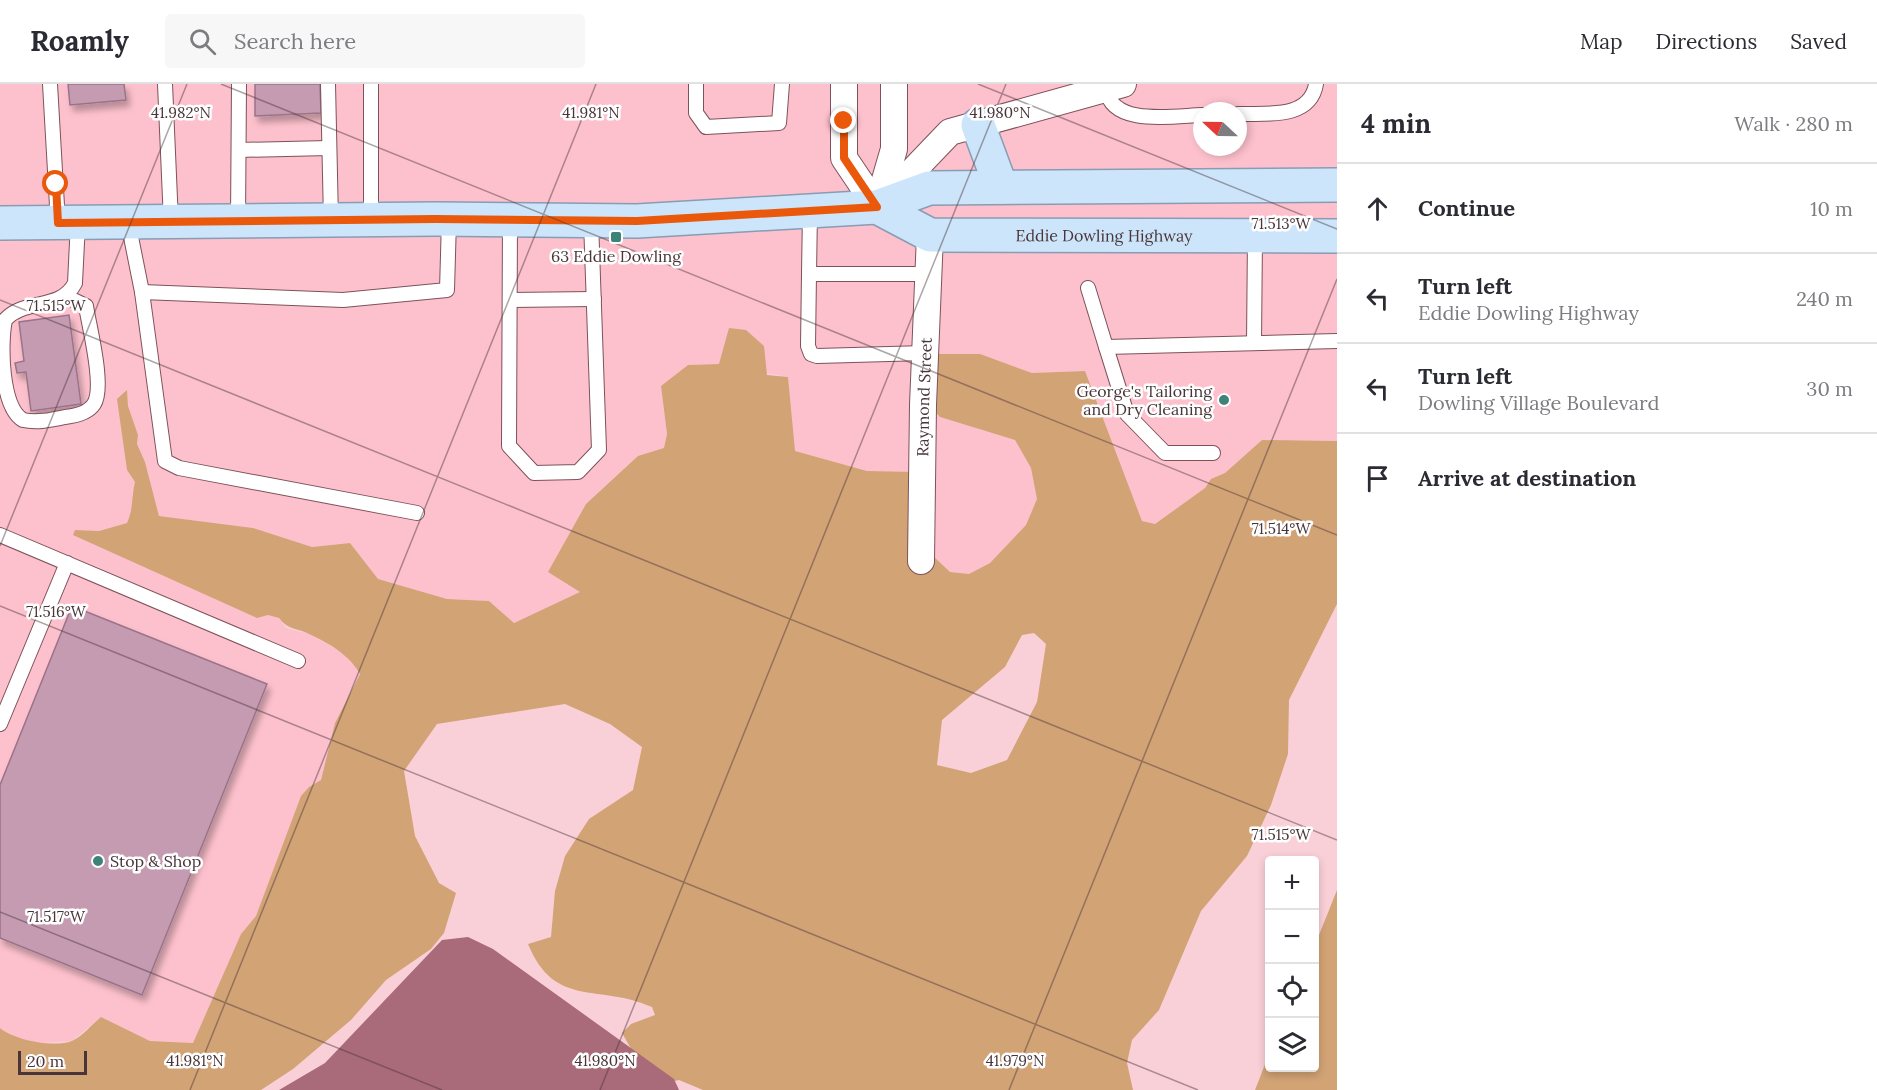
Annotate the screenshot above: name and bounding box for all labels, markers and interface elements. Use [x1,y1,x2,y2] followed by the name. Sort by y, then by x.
[165,14,585,68] search box
[30,23,129,59] text: Roamly
[186,25,219,58] icon: search
[234,27,356,55] text: Search here
[1580,28,1623,55] text: Map
[1656,28,1757,55] text: Directions
[1790,28,1847,55] text: Saved
[1193,102,1247,156] north arrow
[151,103,211,122] text: 41.982°N
[562,103,620,122] text: 41.981°N
[969,103,1031,122] text: 41.980°N
[830,107,856,133] route end
[1361,107,1431,140] text: 4 min
[1734,111,1853,136] text: Walk · 280 m
[42,170,68,196] route start
[1361,192,1394,225] icon: ahead
[1418,194,1515,222] text: Continue
[1810,196,1853,221] text: 10 m
[1251,214,1312,233] text: 71.513°W
[1016,225,1193,246] street label: Eddie Dowling Highway
[609,230,623,244] marker: 63 Eddie Dowling
[551,246,682,266] place label: 63 Eddie Dowling
[1418,272,1512,300] text: Turn left
[1361,282,1394,315] icon: left
[1796,286,1853,311] text: 240 m
[27,296,87,315] text: 71.515°W
[1418,300,1639,325] text: Eddie Dowling Highway
[912,336,936,457] street label: Raymond Street
[1418,362,1512,390] text: Turn left
[1361,372,1394,405] icon: left
[1806,376,1853,401] text: 30 m
[1076,381,1213,419] place label: George's Tailoring and Dry Cleaning
[1418,390,1660,415] text: Dowling Village Boulevard
[1217,393,1231,407] marker: George's Tailoring and Dry Cleaning
[1361,462,1394,495] icon: arrive
[1418,464,1636,492] text: Arrive at destination
[1252,519,1311,538] text: 71.514°W
[26,602,87,621] text: 71.516°W
[1252,825,1312,844] text: 71.515°W
[110,851,201,871] place label: Stop & Shop
[91,854,105,868] marker: Stop & Shop
[1265,856,1319,1072] map controls
[1265,856,1319,910] button: +
[27,907,86,926] text: 71.517°W
[1265,910,1319,964] button: −
[1265,964,1319,1018] button: locate
[1265,1018,1319,1072] button: layers
[18,1048,87,1076] scale bar
[27,1051,64,1071] text: 20 m
[166,1051,224,1070] text: 41.981°N
[574,1051,636,1070] text: 41.980°N
[986,1051,1044,1070] text: 41.979°N

